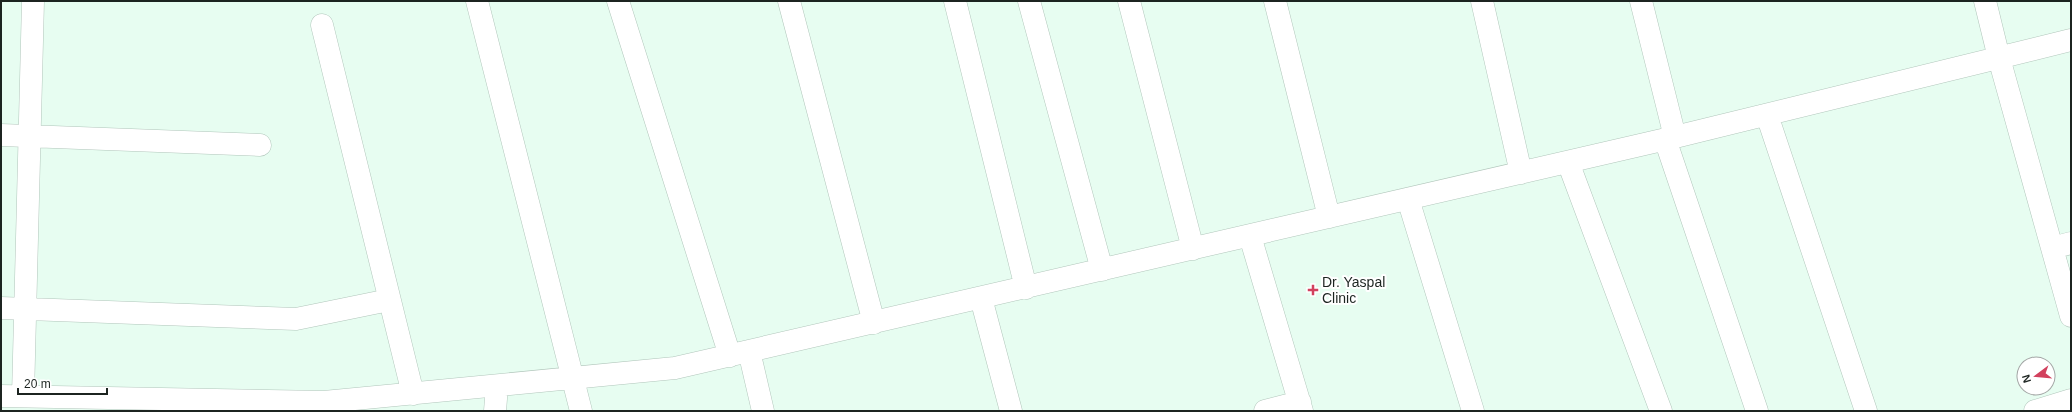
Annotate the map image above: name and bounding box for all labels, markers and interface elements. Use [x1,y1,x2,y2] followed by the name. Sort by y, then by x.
[1322,274,1385,306] place label: Dr. Yaspal Clinic
[1307,284,1319,296] marker: Dr. Yaspal Clinic
[2016,356,2056,396] north arrow
[18,370,107,396] scale bar
[2020,373,2033,384] text: N
[24,377,51,391] text: 20 m

